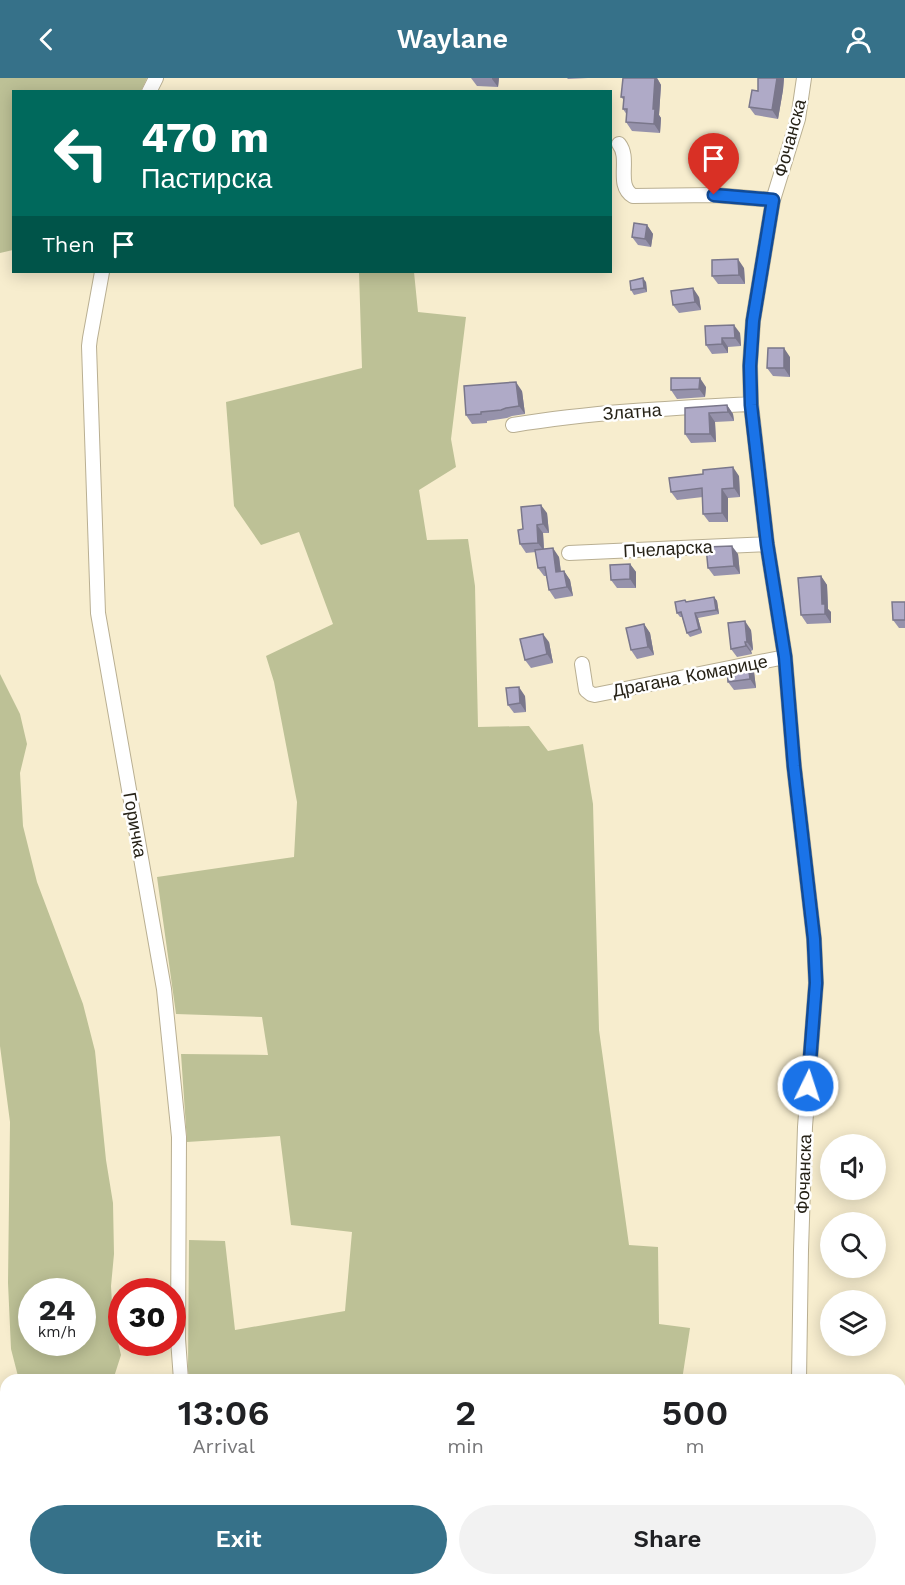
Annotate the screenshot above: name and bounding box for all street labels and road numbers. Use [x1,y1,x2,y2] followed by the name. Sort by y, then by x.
[769,96,810,179] street label: Фочанска
[602,399,663,424] street label: Златна
[623,536,714,561] street label: Пчеларска
[611,650,769,701] street label: Драгана Комарице
[119,790,152,860] street label: Горичка
[792,1133,815,1214] street label: Фочанска

